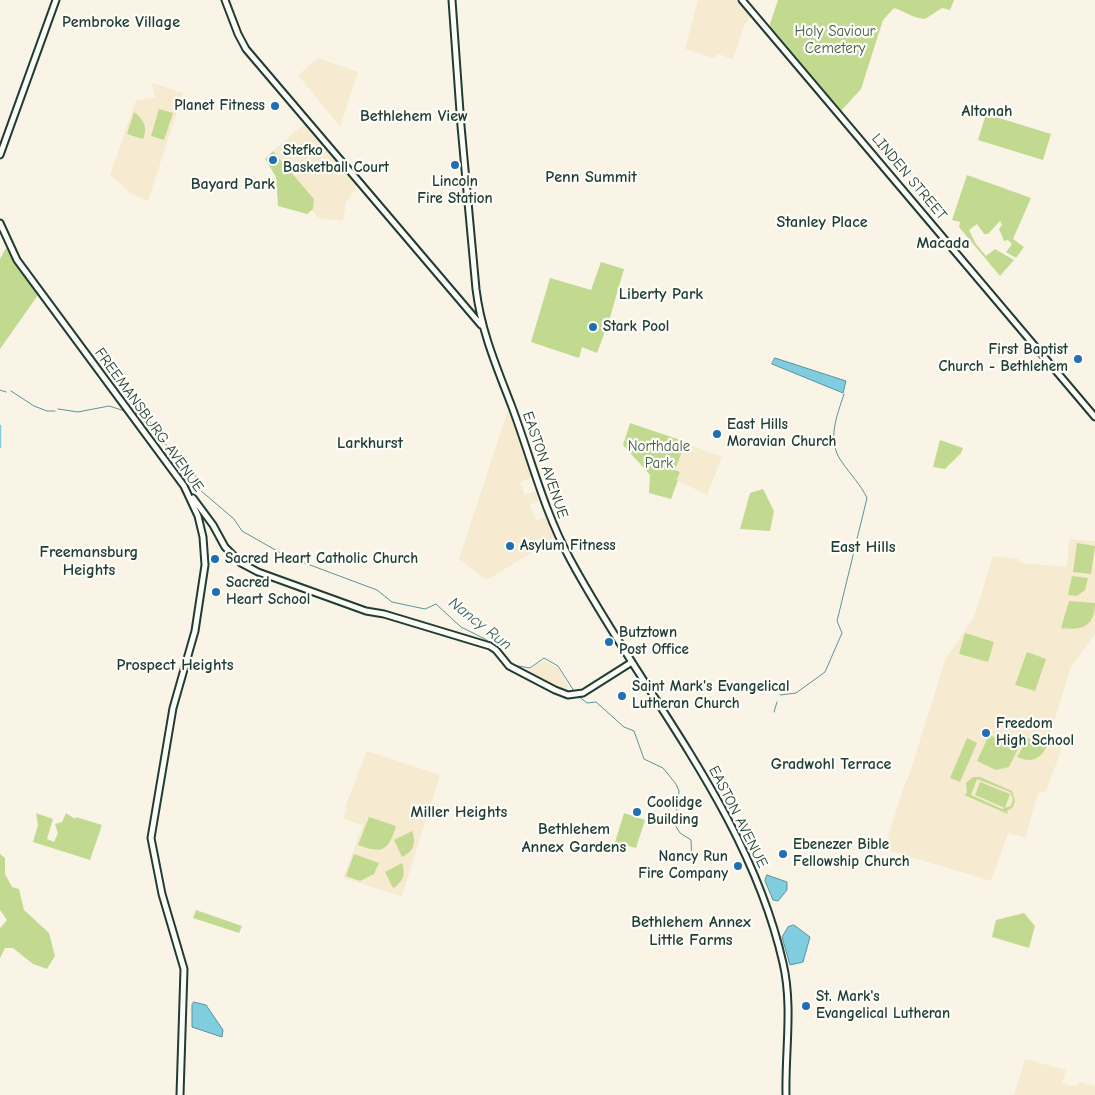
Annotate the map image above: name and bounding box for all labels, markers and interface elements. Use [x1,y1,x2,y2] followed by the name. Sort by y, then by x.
[62,12,180,32] district label: Pembroke Village
[794,23,876,58] park label: Holy Saviour Cemetery
[174,97,265,115] place label: Planet Fitness
[269,100,281,112] marker: Planet Fitness
[961,101,1013,121] district label: Altonah
[360,106,468,126] district label: Bethlehem View
[868,130,950,224] street label: LINDEN STREET
[283,142,389,177] place label: Stefko Basketball Court
[267,154,279,166] marker: Stefko Basketball Court
[449,159,461,171] marker: Lincoln Fire Station
[545,167,637,187] district label: Penn Summit
[417,173,493,208] place label: Lincoln Fire Station
[191,174,275,194] district label: Bayard Park
[776,212,868,232] district label: Stanley Place
[916,233,970,253] district label: Macada
[619,284,703,304] district label: Liberty Park
[603,318,669,336] place label: Stark Pool
[587,321,599,333] marker: Stark Pool
[938,341,1068,376] place label: First Baptist Church - Bethlehem
[91,344,207,496] street label: FREEMANSBURG AVENUE
[1072,353,1084,365] marker: First Baptist Church - Bethlehem
[518,409,572,521] street label: EASTON AVENUE
[727,416,836,451] place label: East Hills Moravian Church
[711,428,723,440] marker: East Hills Moravian Church
[337,433,403,453] district label: Larkhurst
[628,438,690,473] park label: Northdale Park
[520,537,616,555] place label: Asylum Fitness
[830,537,896,557] district label: East Hills
[504,540,516,552] marker: Asylum Fitness
[40,542,138,580] district label: Freemansburg Heights
[225,550,418,568] place label: Sacred Heart Catholic Church
[209,553,221,565] marker: Sacred Heart Catholic Church
[226,574,310,609] place label: Sacred Heart School
[210,586,222,598] marker: Sacred Heart School
[445,593,515,655] water label: Nancy Run
[619,624,689,659] place label: Butztown Post Office
[603,636,615,648] marker: Butztown Post Office
[116,655,234,675] district label: Prospect Heights
[632,678,789,713] place label: Saint Mark's Evangelical Lutheran Church
[616,690,628,702] marker: Saint Mark's Evangelical Lutheran Church
[996,715,1074,750] place label: Freedom High School
[980,727,992,739] marker: Freedom High School
[771,754,891,774] district label: Gradwohl Terrace
[705,763,771,871] street label: EASTON AVENUE
[647,794,702,829] place label: Coolidge Building
[411,802,507,822] district label: Miller Heights
[631,806,643,818] marker: Coolidge Building
[522,819,626,857] district label: Bethlehem Annex Gardens
[793,836,910,871] place label: Ebenezer Bible Fellowship Church
[638,848,728,883] place label: Nancy Run Fire Company
[777,848,789,860] marker: Ebenezer Bible Fellowship Church
[732,860,744,872] marker: Nancy Run Fire Company
[631,912,751,950] district label: Bethlehem Annex Little Farms
[816,988,950,1023] place label: St. Mark's Evangelical Lutheran
[800,1000,812,1012] marker: St. Mark's Evangelical Lutheran

